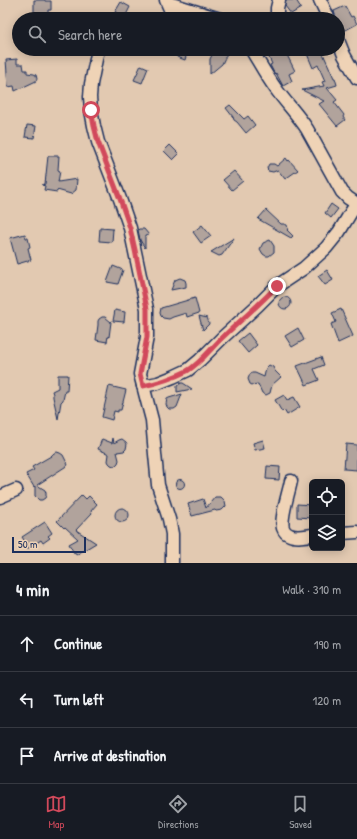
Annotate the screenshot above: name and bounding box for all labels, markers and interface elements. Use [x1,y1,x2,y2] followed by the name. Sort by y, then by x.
[12,12,345,56] search box
[26,23,48,45] icon: search
[58,24,122,45] text: Search here
[82,101,100,119] route start
[268,277,286,295] route end
[309,479,345,551] map controls
[309,479,345,515] button: locate
[309,515,345,551] button: layers
[12,535,86,554] scale bar
[18,537,38,551] text: 50 m
[16,578,49,601] text: 4 min
[282,580,341,598] text: Walk · 310 m
[16,633,38,655] icon: ahead
[54,633,102,654] text: Continue
[314,635,341,653] text: 190 m
[16,689,38,711] icon: left
[54,689,104,710] text: Turn left
[313,691,341,709] text: 120 m
[16,745,38,767] icon: arrive
[54,745,166,766] text: Arrive at destination
[45,793,67,831] tab: Map
[158,793,199,831] tab: Directions
[289,793,312,831] tab: Saved

